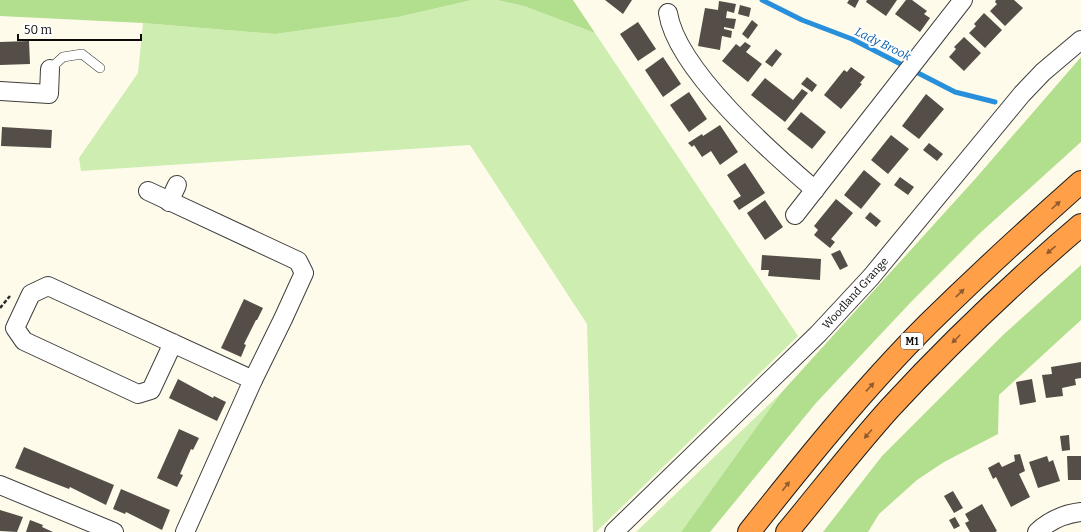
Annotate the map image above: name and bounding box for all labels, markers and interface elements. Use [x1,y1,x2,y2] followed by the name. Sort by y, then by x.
[18,16,141,42] scale bar
[24,23,53,37] text: 50 m
[853,24,914,64] water label: Lady Brook
[1051,201,1060,210] one-way arrow
[1046,246,1057,255] one-way arrow
[820,255,891,332] street label: Woodland Grange
[955,288,965,298] one-way arrow
[901,333,923,349] road number: M1
[952,334,961,344] one-way arrow
[865,382,874,391] one-way arrow
[863,429,872,440] one-way arrow
[781,480,790,491] one-way arrow

